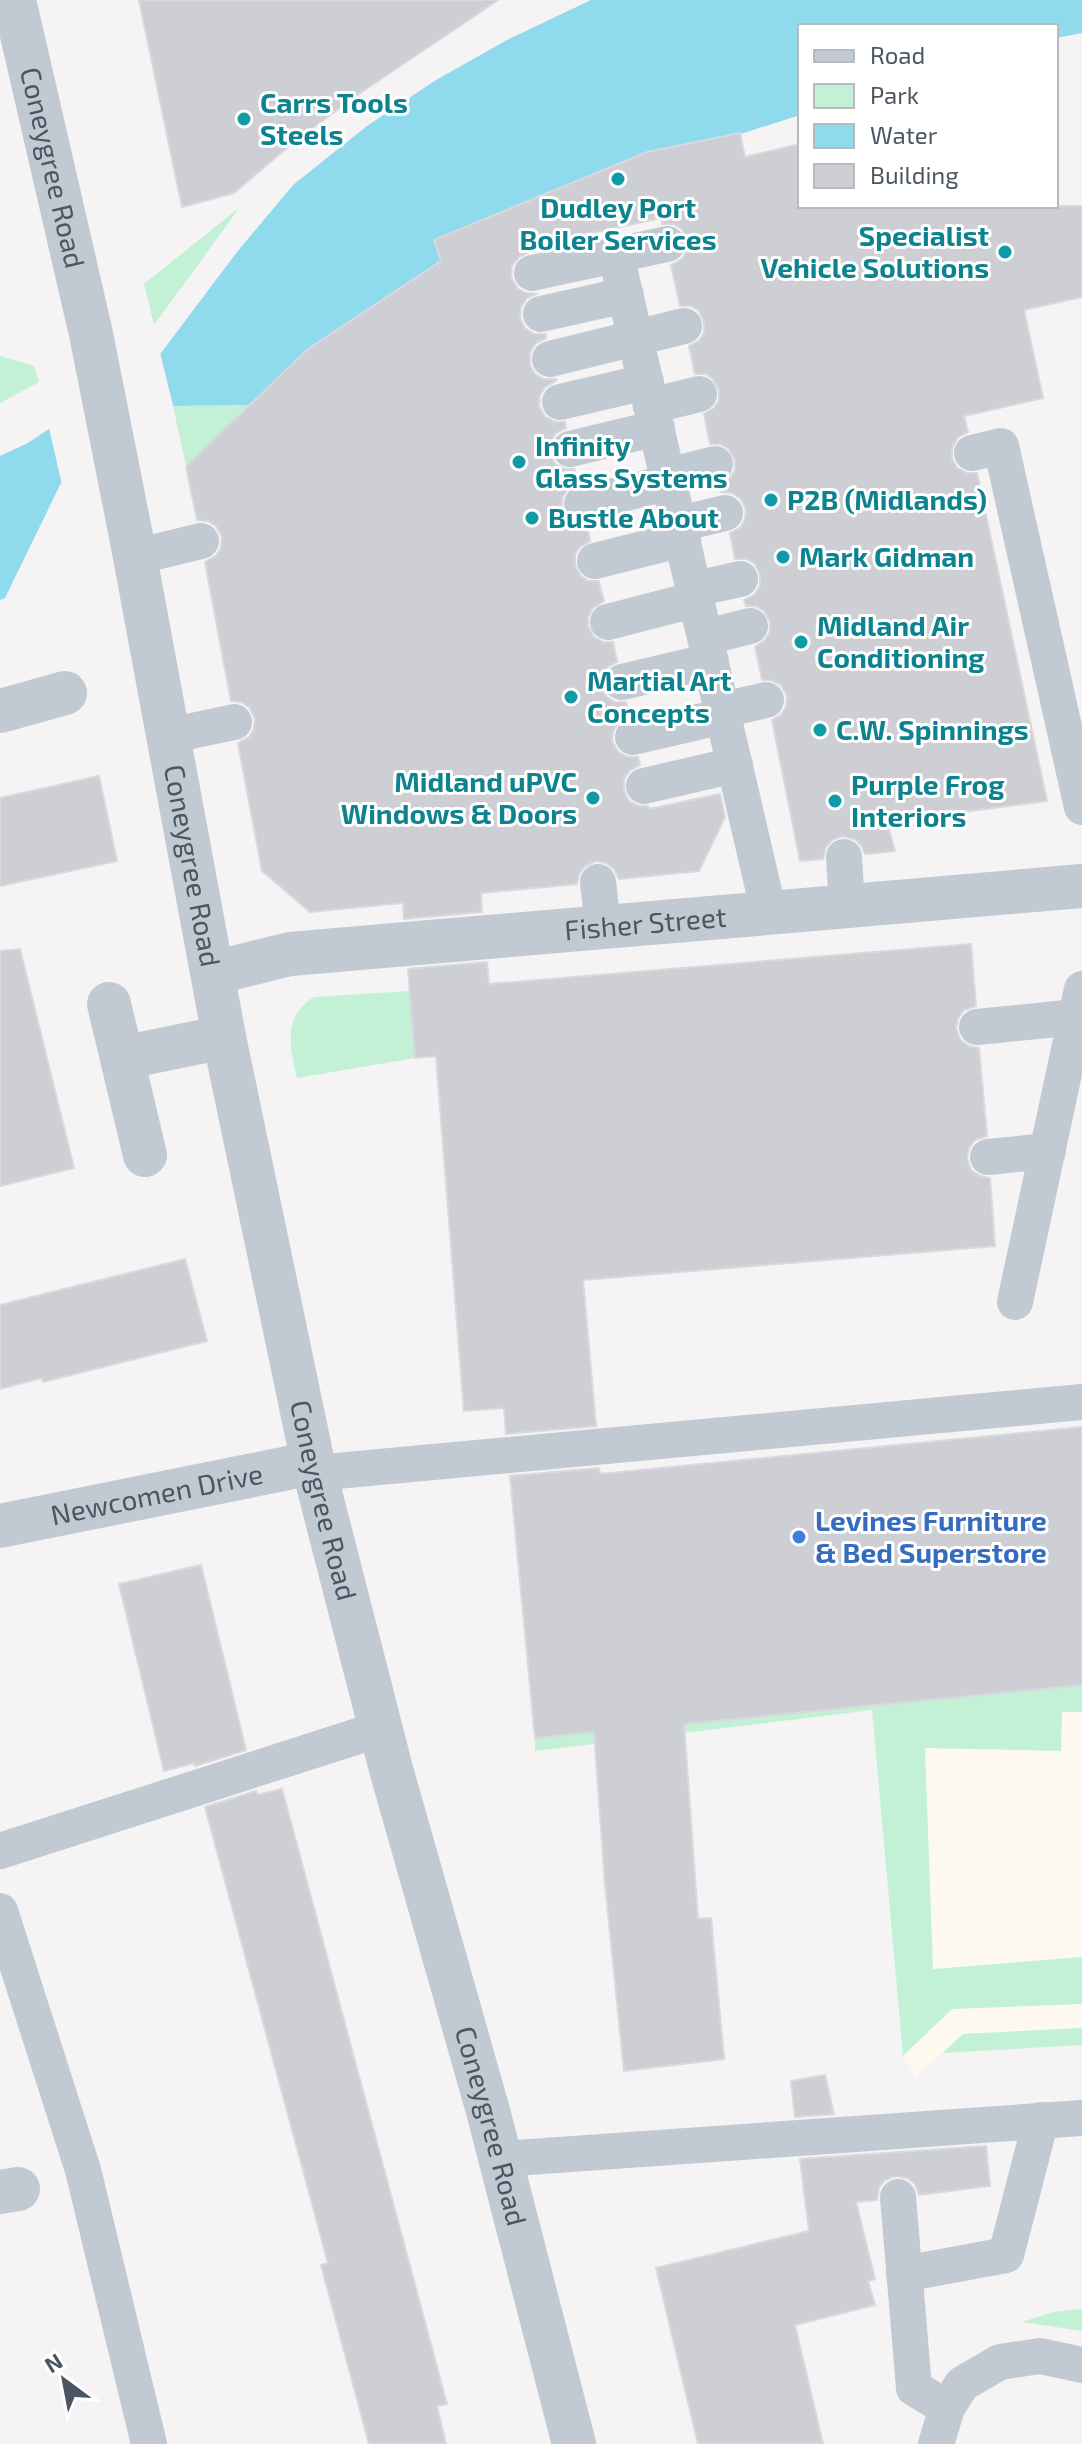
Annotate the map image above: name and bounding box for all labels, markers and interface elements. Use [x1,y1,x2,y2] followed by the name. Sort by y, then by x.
[798,24,1058,208] legend
[870,40,925,69] text: Road
[14,64,93,271] street label: Coneygree Road
[870,80,919,109] text: Park
[260,85,408,151] place label: Carrs Tools Steels
[235,110,253,128] marker: Carrs Tools Steels
[870,120,938,149] text: Water
[870,160,959,189] text: Building
[609,170,627,188] marker: Dudley Port Boiler Services
[519,190,717,256] place label: Dudley Port Boiler Services
[760,218,989,284] place label: Specialist Vehicle Solutions
[996,243,1014,261] marker: Specialist Vehicle Solutions
[535,428,728,494] place label: Infinity Glass Systems
[510,453,528,471] marker: Infinity Glass Systems
[787,482,987,516] place label: P2B (Midlands)
[762,491,780,509] marker: P2B (Midlands)
[548,500,719,534] place label: Bustle About
[523,509,541,527] marker: Bustle About
[799,539,974,573] place label: Mark Gidman
[774,548,792,566] marker: Mark Gidman
[817,608,985,674] place label: Midland Air Conditioning
[792,633,810,651] marker: Midland Air Conditioning
[587,663,731,729] place label: Martial Art Concepts
[562,688,580,706] marker: Martial Art Concepts
[836,712,1029,746] place label: C.W. Spinnings
[811,721,829,739] marker: C.W. Spinnings
[158,762,229,969] street label: Coneygree Road
[341,764,577,830] place label: Midland uPVC Windows & Doors
[851,767,1004,833] place label: Purple Frog Interiors
[584,789,602,807] marker: Midland uPVC Windows & Doors
[826,792,844,810] marker: Purple Frog Interiors
[563,899,728,946] street label: Fisher Street
[284,1397,365,1604] street label: Coneygree Road
[48,1455,266,1531] street label: Newcomen Drive
[815,1503,1047,1569] place label: Levines Furniture & Bed Superstore
[790,1528,808,1546] marker: Levines Furniture & Bed Superstore
[449,2022,535,2229] street label: Coneygree Road
[24,2340,104,2420] north arrow
[39,2347,66,2377] text: N

